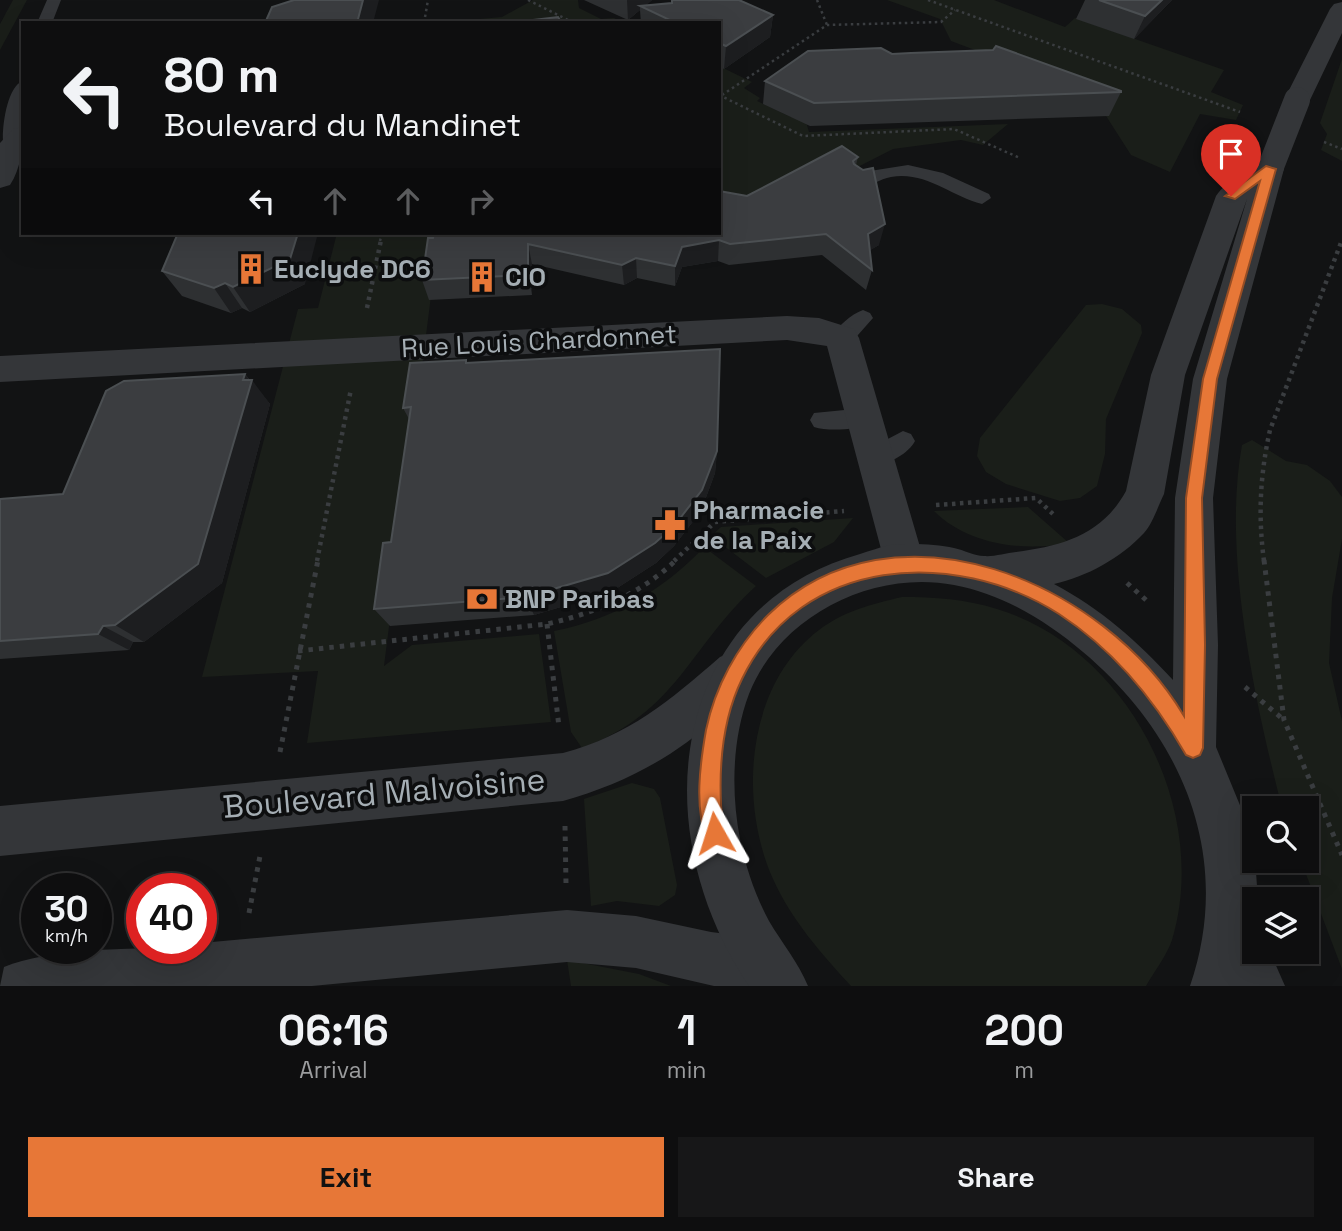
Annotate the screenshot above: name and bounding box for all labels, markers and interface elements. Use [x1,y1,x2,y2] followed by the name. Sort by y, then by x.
[164,44,279,106] text: 80 m
[49,49,140,140] icon: left
[164,105,521,145] text: Boulevard du Mandinet
[1201,124,1261,196] pin
[1212,135,1250,173] icon: arrive
[243,182,281,220] icon: left
[316,182,354,220] icon: ahead
[389,182,427,220] icon: ahead
[462,182,500,220] icon: right
[234,252,268,286] building icon: Euclyde DC6
[274,252,431,286] place label: Euclyde DC6
[465,260,499,294] building icon: CIO
[505,260,546,294] place label: CIO
[400,317,678,365] street label: Rue Louis Chardonnet
[693,493,824,557] place label: Pharmacie de la Paix
[653,508,687,542] pharmacy icon: Pharmacie de la Paix
[465,582,499,616] bank icon: BNP Paribas
[505,582,655,616] place label: BNP Paribas
[221,759,547,827] street label: Boulevard Malvoisine
[678,796,752,870] position arrow
[1242,796,1319,964] map controls
[1242,796,1319,873] button: search
[126,873,217,964] speed limit sign: 40
[45,887,88,931] text: 30
[1242,887,1319,964] button: layers
[45,924,88,947] text: km/h
[278,1004,389,1057] text: 06:16
[677,1004,696,1057] text: 1
[984,1004,1064,1057] text: 200
[299,1055,368,1085] text: Arrival
[667,1055,706,1085] text: min
[1014,1055,1034,1085] text: m
[28,1137,664,1217] button: Exit
[678,1137,1314,1217] button: Share

